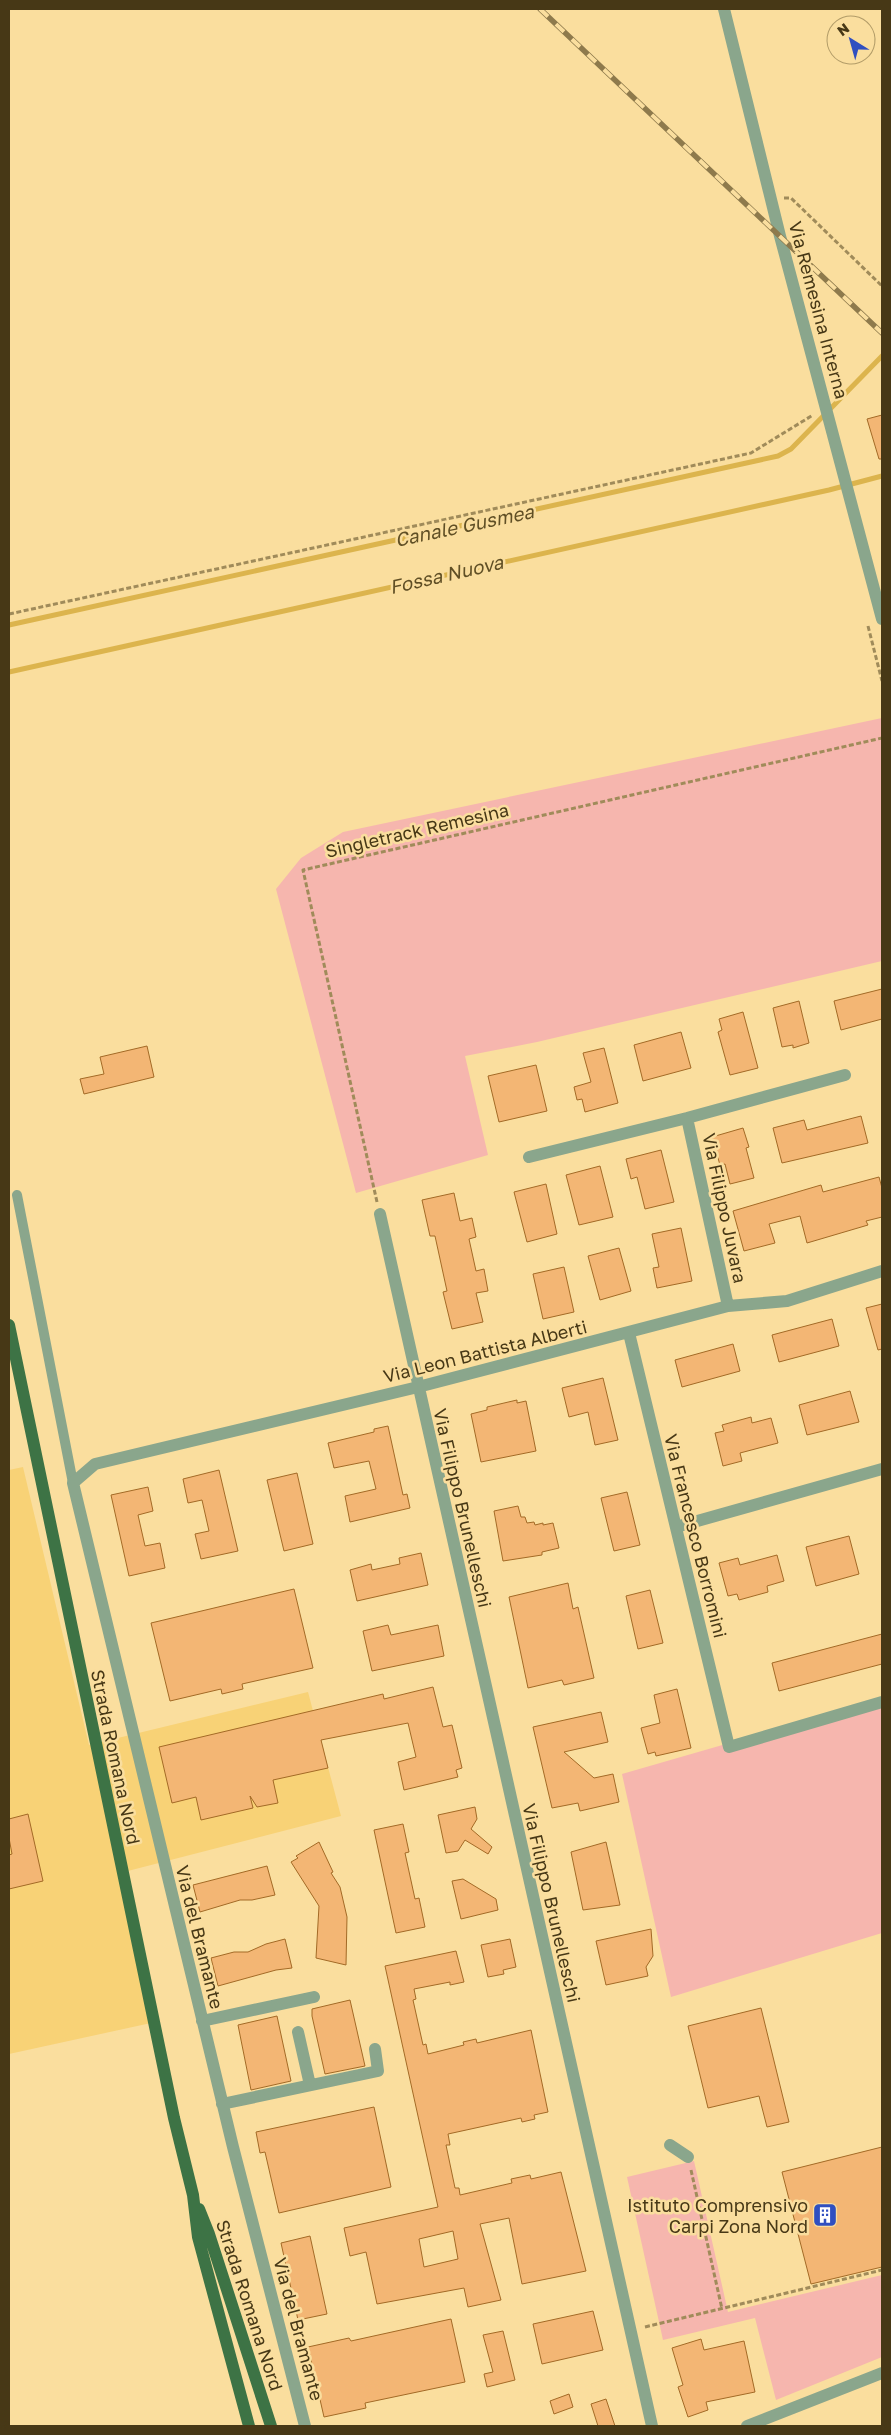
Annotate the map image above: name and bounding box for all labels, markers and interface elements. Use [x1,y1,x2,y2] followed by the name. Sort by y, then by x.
[826,15,876,65] north arrow
[834,19,852,39] text: N
[785,219,853,401] street label: Via Remesina Interna
[393,499,537,551] water label: Canale Gusmea
[387,549,506,598] water label: Fossa Nuova
[323,798,511,862] street label: Singletrack Remesina
[698,1131,752,1285] street label: Via Filippo Juvara
[381,1315,589,1387] street label: Via Leon Battista Alberti
[429,1406,497,1610] street label: Via Filippo Brunelleschi
[660,1432,732,1640] street label: Via Francesco Borromini
[87,1668,145,1846] street label: Strada Romana Nord
[518,1801,586,2005] street label: Via Filippo Brunelleschi
[172,1863,228,2011] street label: Via del Bramante
[627,2194,808,2237] place label: Istituto Comprensivo Carpi Zona Nord
[812,2202,838,2228] building icon: Istituto Comprensivo Carpi Zona Nord
[212,2217,288,2393] street label: Strada Romana Nord
[269,2255,329,2403] street label: Via del Bramante

